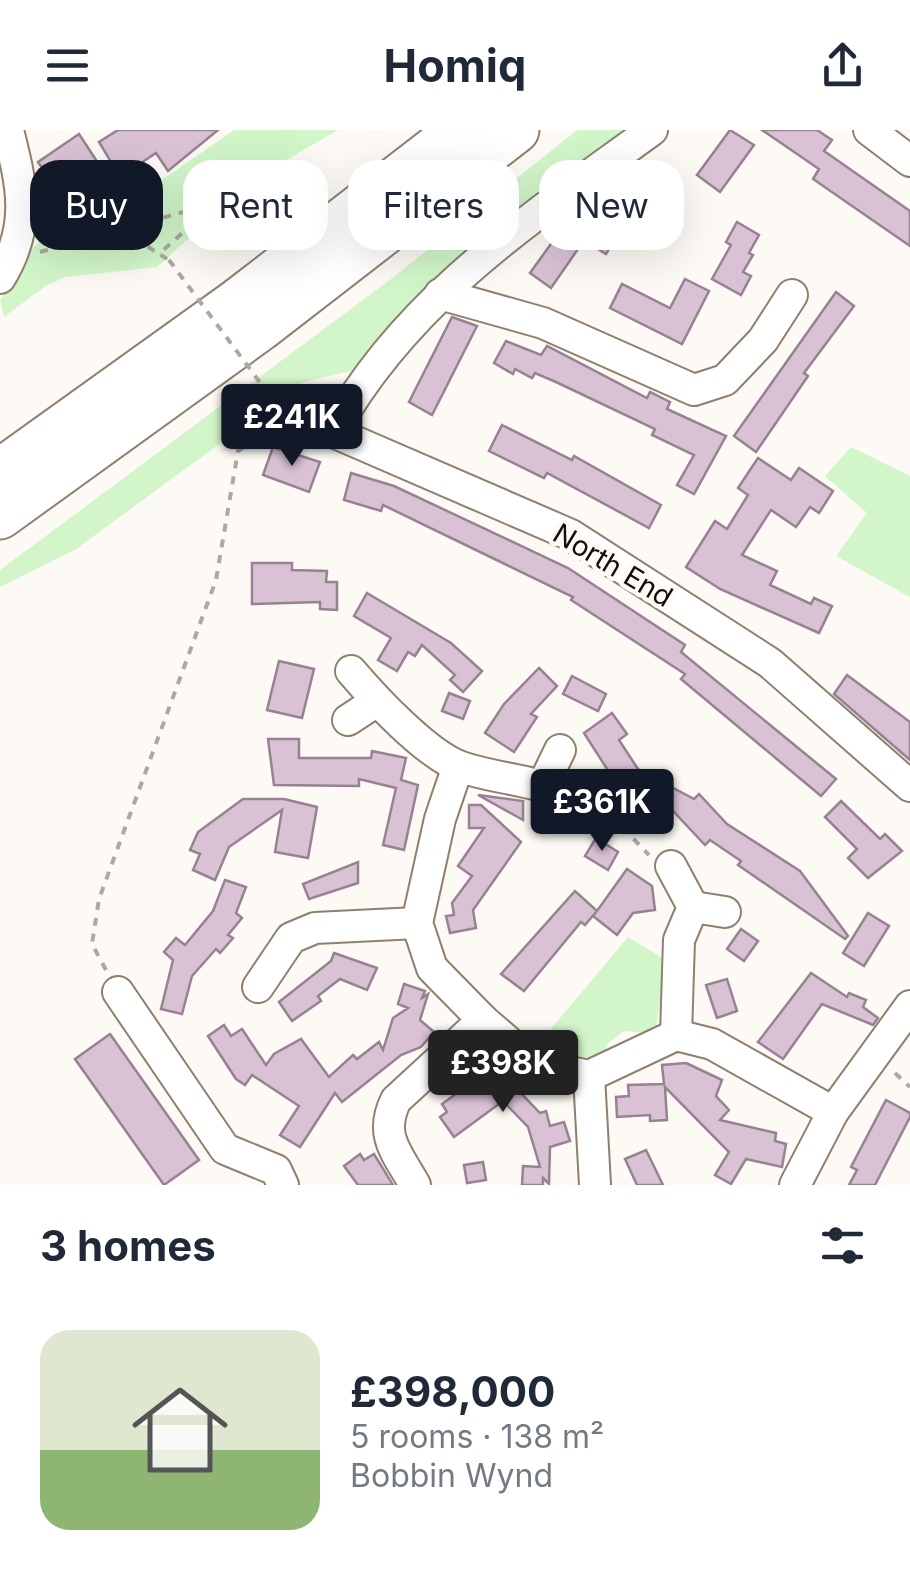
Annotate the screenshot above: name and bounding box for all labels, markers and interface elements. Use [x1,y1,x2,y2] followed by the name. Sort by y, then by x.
[40,38,95,93] icon: menu
[384,38,526,93] text: Homiq
[815,38,870,93] icon: share
[30,160,163,250] chip: Buy
[183,160,328,250] chip: Rent
[348,160,519,250] chip: Filters
[539,160,684,250] chip: New
[222,384,362,469] pin: £241K
[243,397,341,436] text: £241K
[547,516,679,614] street label: North End
[532,769,672,854] pin: £361K
[553,782,651,821] text: £361K
[433,1030,573,1115] pin: £398K
[450,1043,556,1082] text: £398K
[815,1218,870,1273] icon: filters
[40,1220,216,1271] text: 3 homes
[350,1366,555,1417] text: £398,000
[120,1370,240,1490] icon: home
[350,1417,604,1456] text: 5 rooms · 138 m²
[350,1456,553,1495] text: Bobbin Wynd

